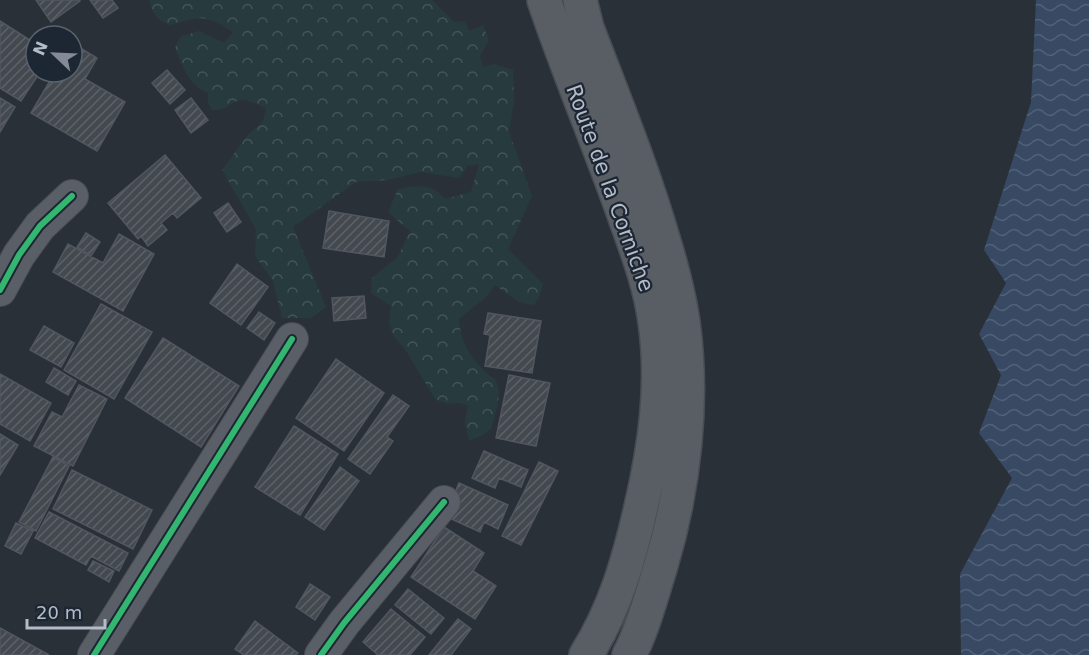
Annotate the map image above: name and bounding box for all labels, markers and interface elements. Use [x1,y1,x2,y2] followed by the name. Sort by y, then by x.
[24,24,84,84] north arrow
[29,38,52,58] text: N
[561,81,659,295] street label: Route de la Corniche
[27,592,105,630] scale bar
[36,602,82,623] text: 20 m

